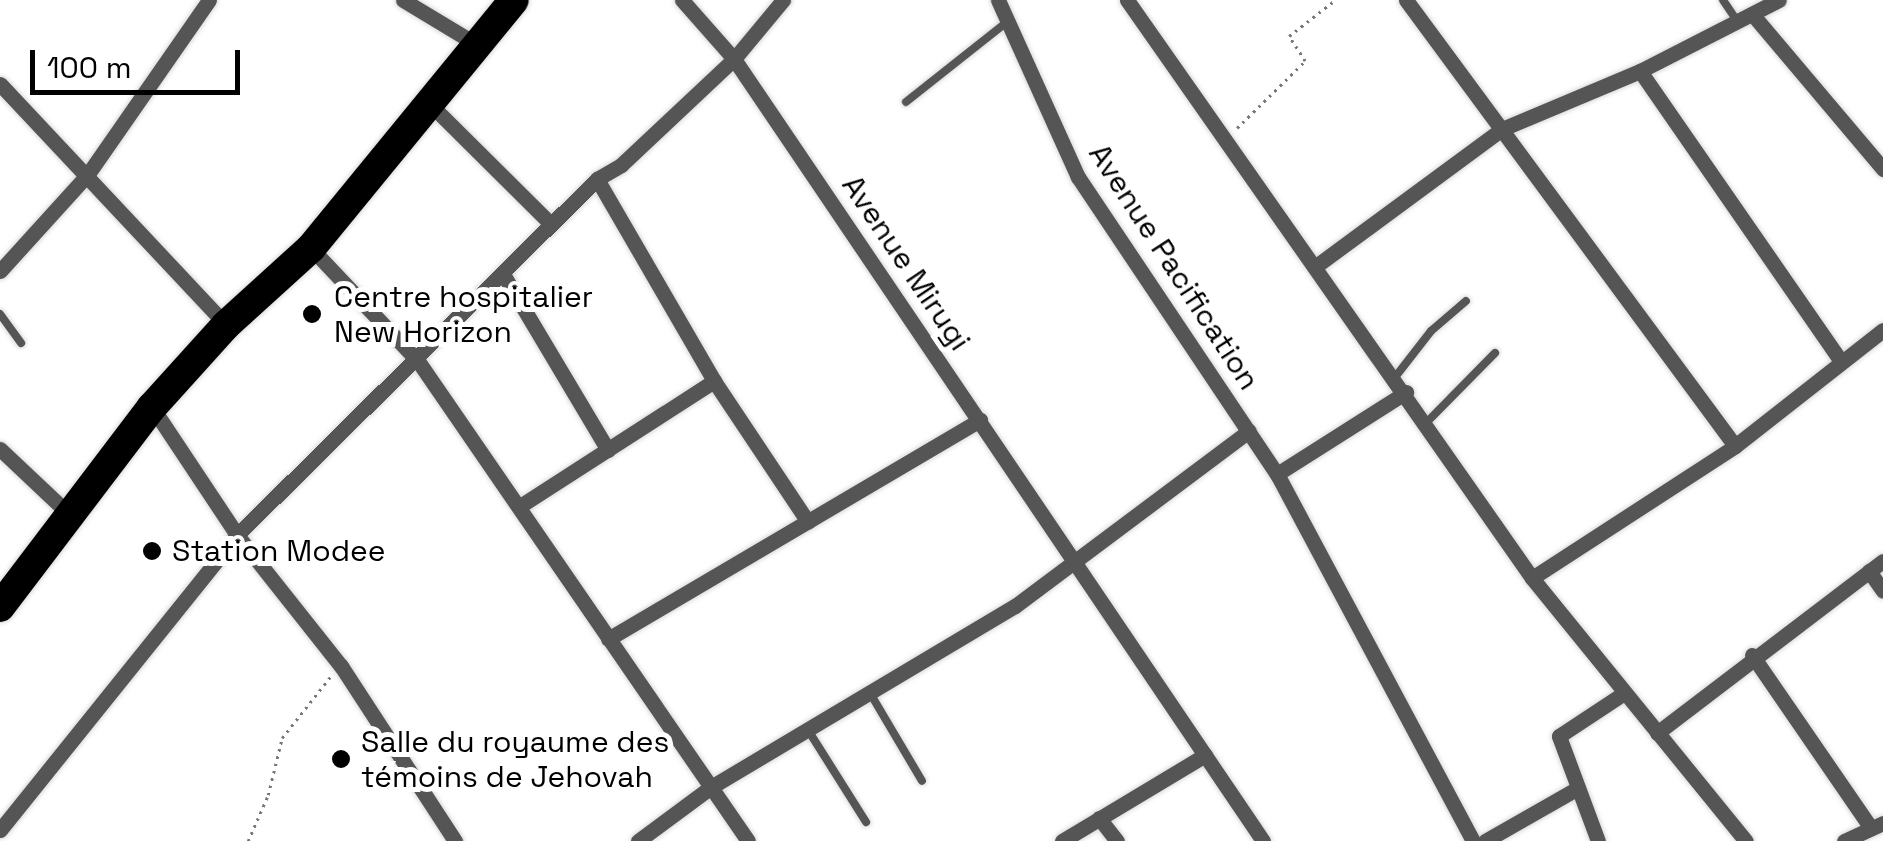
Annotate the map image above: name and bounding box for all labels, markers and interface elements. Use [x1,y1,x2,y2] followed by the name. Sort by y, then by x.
[35,30,245,92] scale bar
[47,48,132,87] text: 100 m
[1081,137,1267,397] street label: Avenue Pacification
[834,169,978,357] street label: Avenue Mirugi
[334,279,593,350] place label: Centre hospitalier New Horizon
[299,301,325,327] marker: Centre hospitalier New Horizon
[172,533,386,569] place label: Station Modee
[141,540,163,562] marker: Station Modee
[361,724,669,794] place label: Salle du royaume des témoins de Jehovah
[330,748,352,770] marker: Salle du royaume des témoins de Jehovah

